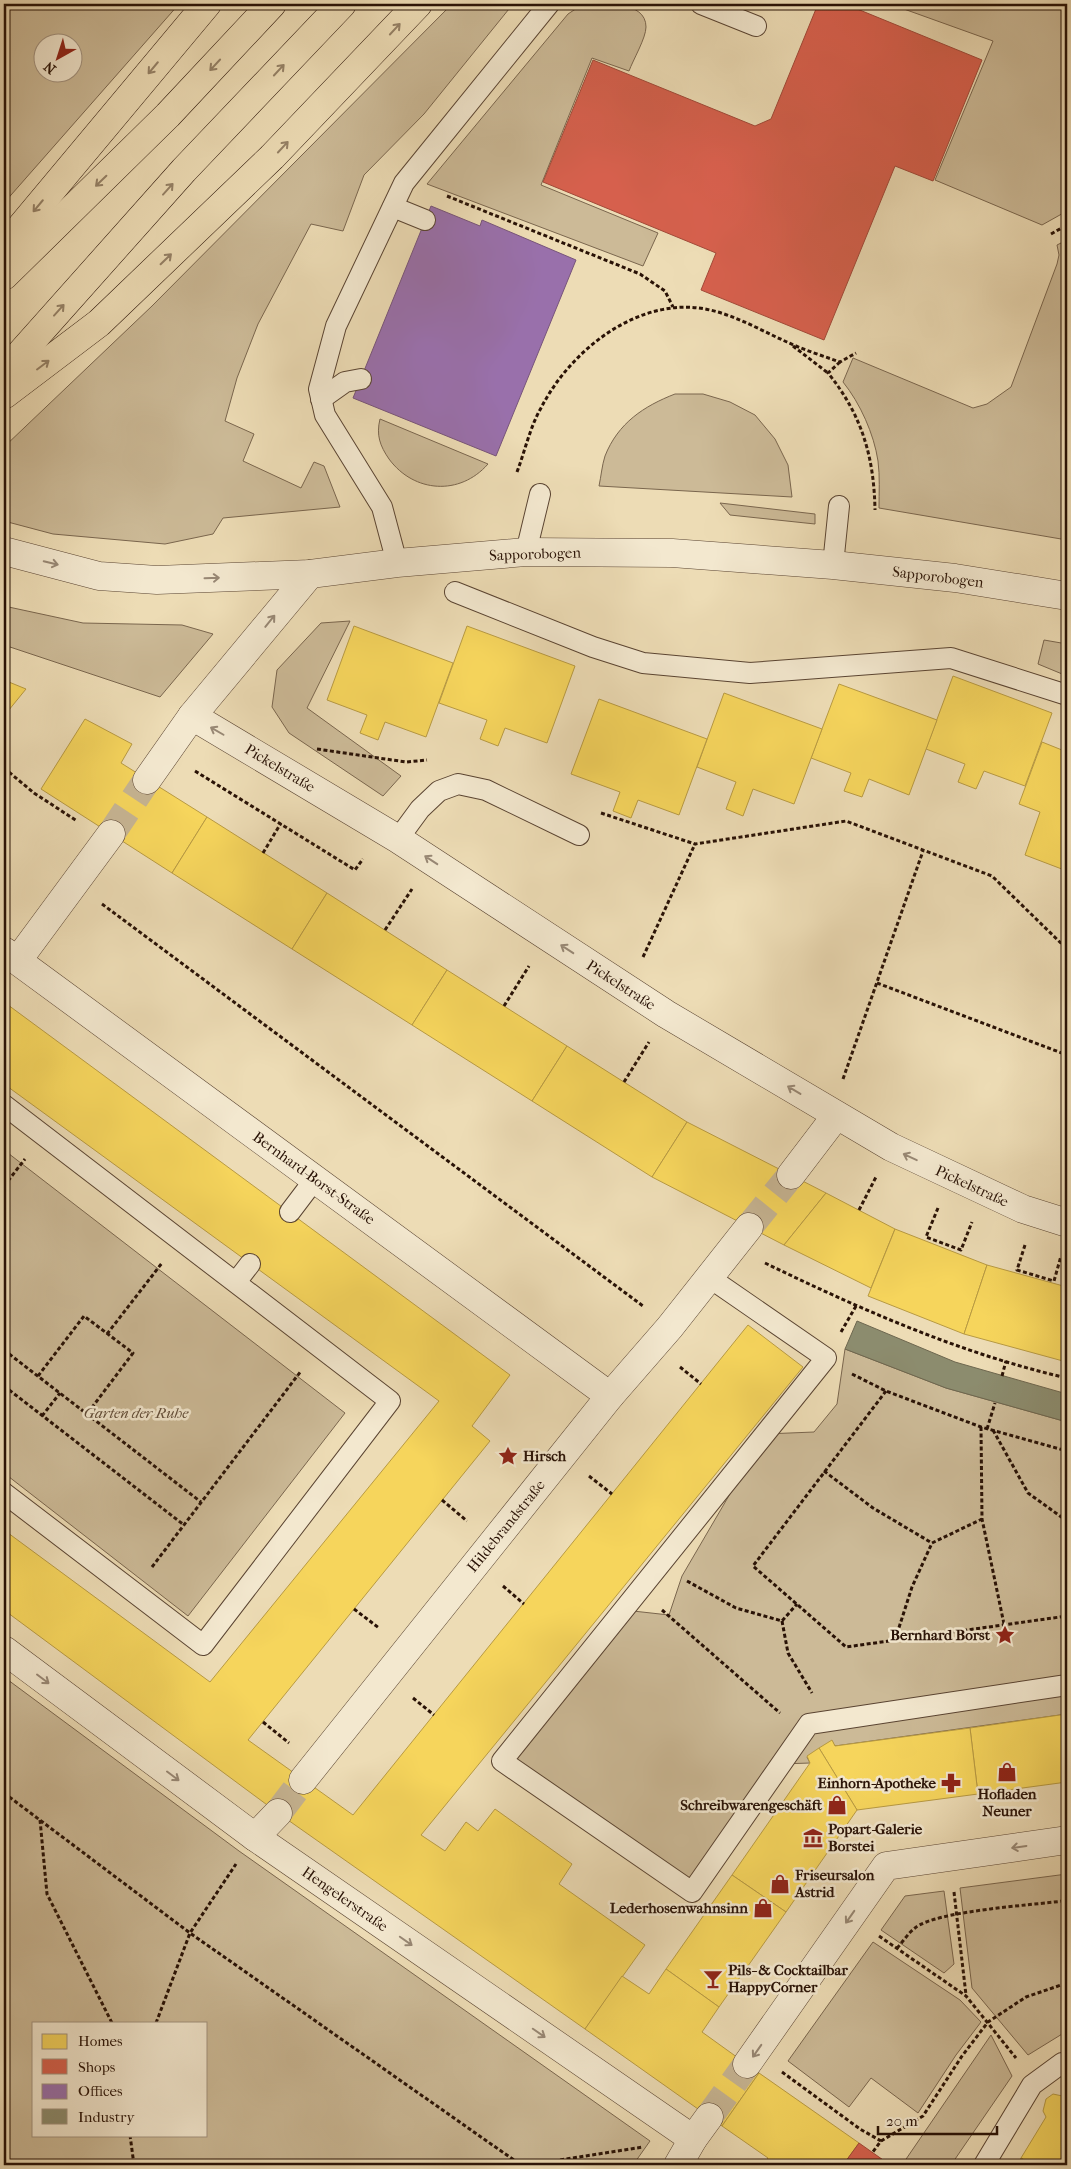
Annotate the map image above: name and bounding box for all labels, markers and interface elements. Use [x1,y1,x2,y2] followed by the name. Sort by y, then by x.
[388,23,400,35] one-way arrow
[32,32,82,82] north arrow
[40,58,60,78] text: N
[209,58,221,71] one-way arrow
[148,61,159,74] one-way arrow
[273,64,285,76] one-way arrow
[277,140,289,153] one-way arrow
[95,175,107,187] one-way arrow
[162,182,173,195] one-way arrow
[33,200,44,213] one-way arrow
[159,253,172,265] one-way arrow
[54,303,65,316] one-way arrow
[36,360,50,370] one-way arrow
[489,543,582,565] street label: Sapporobogen
[43,559,59,569] one-way arrow
[891,562,985,592] street label: Sapporobogen
[204,573,220,582] one-way arrow
[265,615,276,628] one-way arrow
[210,725,225,735] one-way arrow
[242,740,319,796] street label: Pickelstraße
[424,855,438,865] one-way arrow
[560,944,574,954] one-way arrow
[583,956,659,1014] street label: Pickelstraße
[787,1085,801,1095] one-way arrow
[250,1128,379,1229] street label: Bernhard-Borst-Straße
[903,1151,918,1161] one-way arrow
[932,1161,1012,1211] street label: Pickelstraße
[84,1404,189,1422] park label: Garten der Ruhe
[497,1445,519,1467] place icon: Hirsch
[523,1447,567,1465] place label: Hirsch
[463,1476,549,1576] street label: Hildebrandstraße
[994,1624,1016,1646] place icon: Bernhard Borst
[890,1626,991,1644] place label: Bernhard Borst
[36,1674,50,1684] one-way arrow
[996,1761,1018,1783] shop icon: Hofladen Neuner
[166,1771,180,1781] one-way arrow
[940,1772,962,1794] pharmacy icon: Einhorn-Apotheke
[817,1774,937,1792] place label: Einhorn-Apotheke
[977,1785,1037,1820] place label: Hofladen Neuner
[826,1794,848,1816] shop icon: Schreibwarengeschäft
[680,1796,823,1814] place label: Schreibwarengeschäft
[828,1820,923,1855] place label: Popart-Galerie Borstei
[802,1827,824,1849] museum icon: Popart-Galerie Borstei
[1011,1842,1027,1852] one-way arrow
[299,1863,392,1936] street label: Hengelerstraße
[794,1866,875,1901] place label: Friseursalon Astrid
[769,1873,791,1895] shop icon: Friseursalon Astrid
[752,1897,774,1919] shop icon: Lederhosenwahnsinn
[610,1899,748,1917] place label: Lederhosenwahnsinn
[845,1910,855,1924] one-way arrow
[398,1936,412,1946] one-way arrow
[728,1961,848,1996] place label: Pils- & Cocktailbar HappyCorner
[702,1968,724,1990] bar icon: Pils- & Cocktailbar HappyCorner
[32,2022,208,2136] legend
[532,2028,546,2038] one-way arrow
[78,2032,123,2050] text: Homes
[752,2043,762,2057] one-way arrow
[78,2058,116,2076] text: Shops
[78,2082,123,2100] text: Offices
[878,2104,997,2136] scale bar
[78,2108,135,2126] text: Industry
[886,2112,918,2130] text: 20 m

